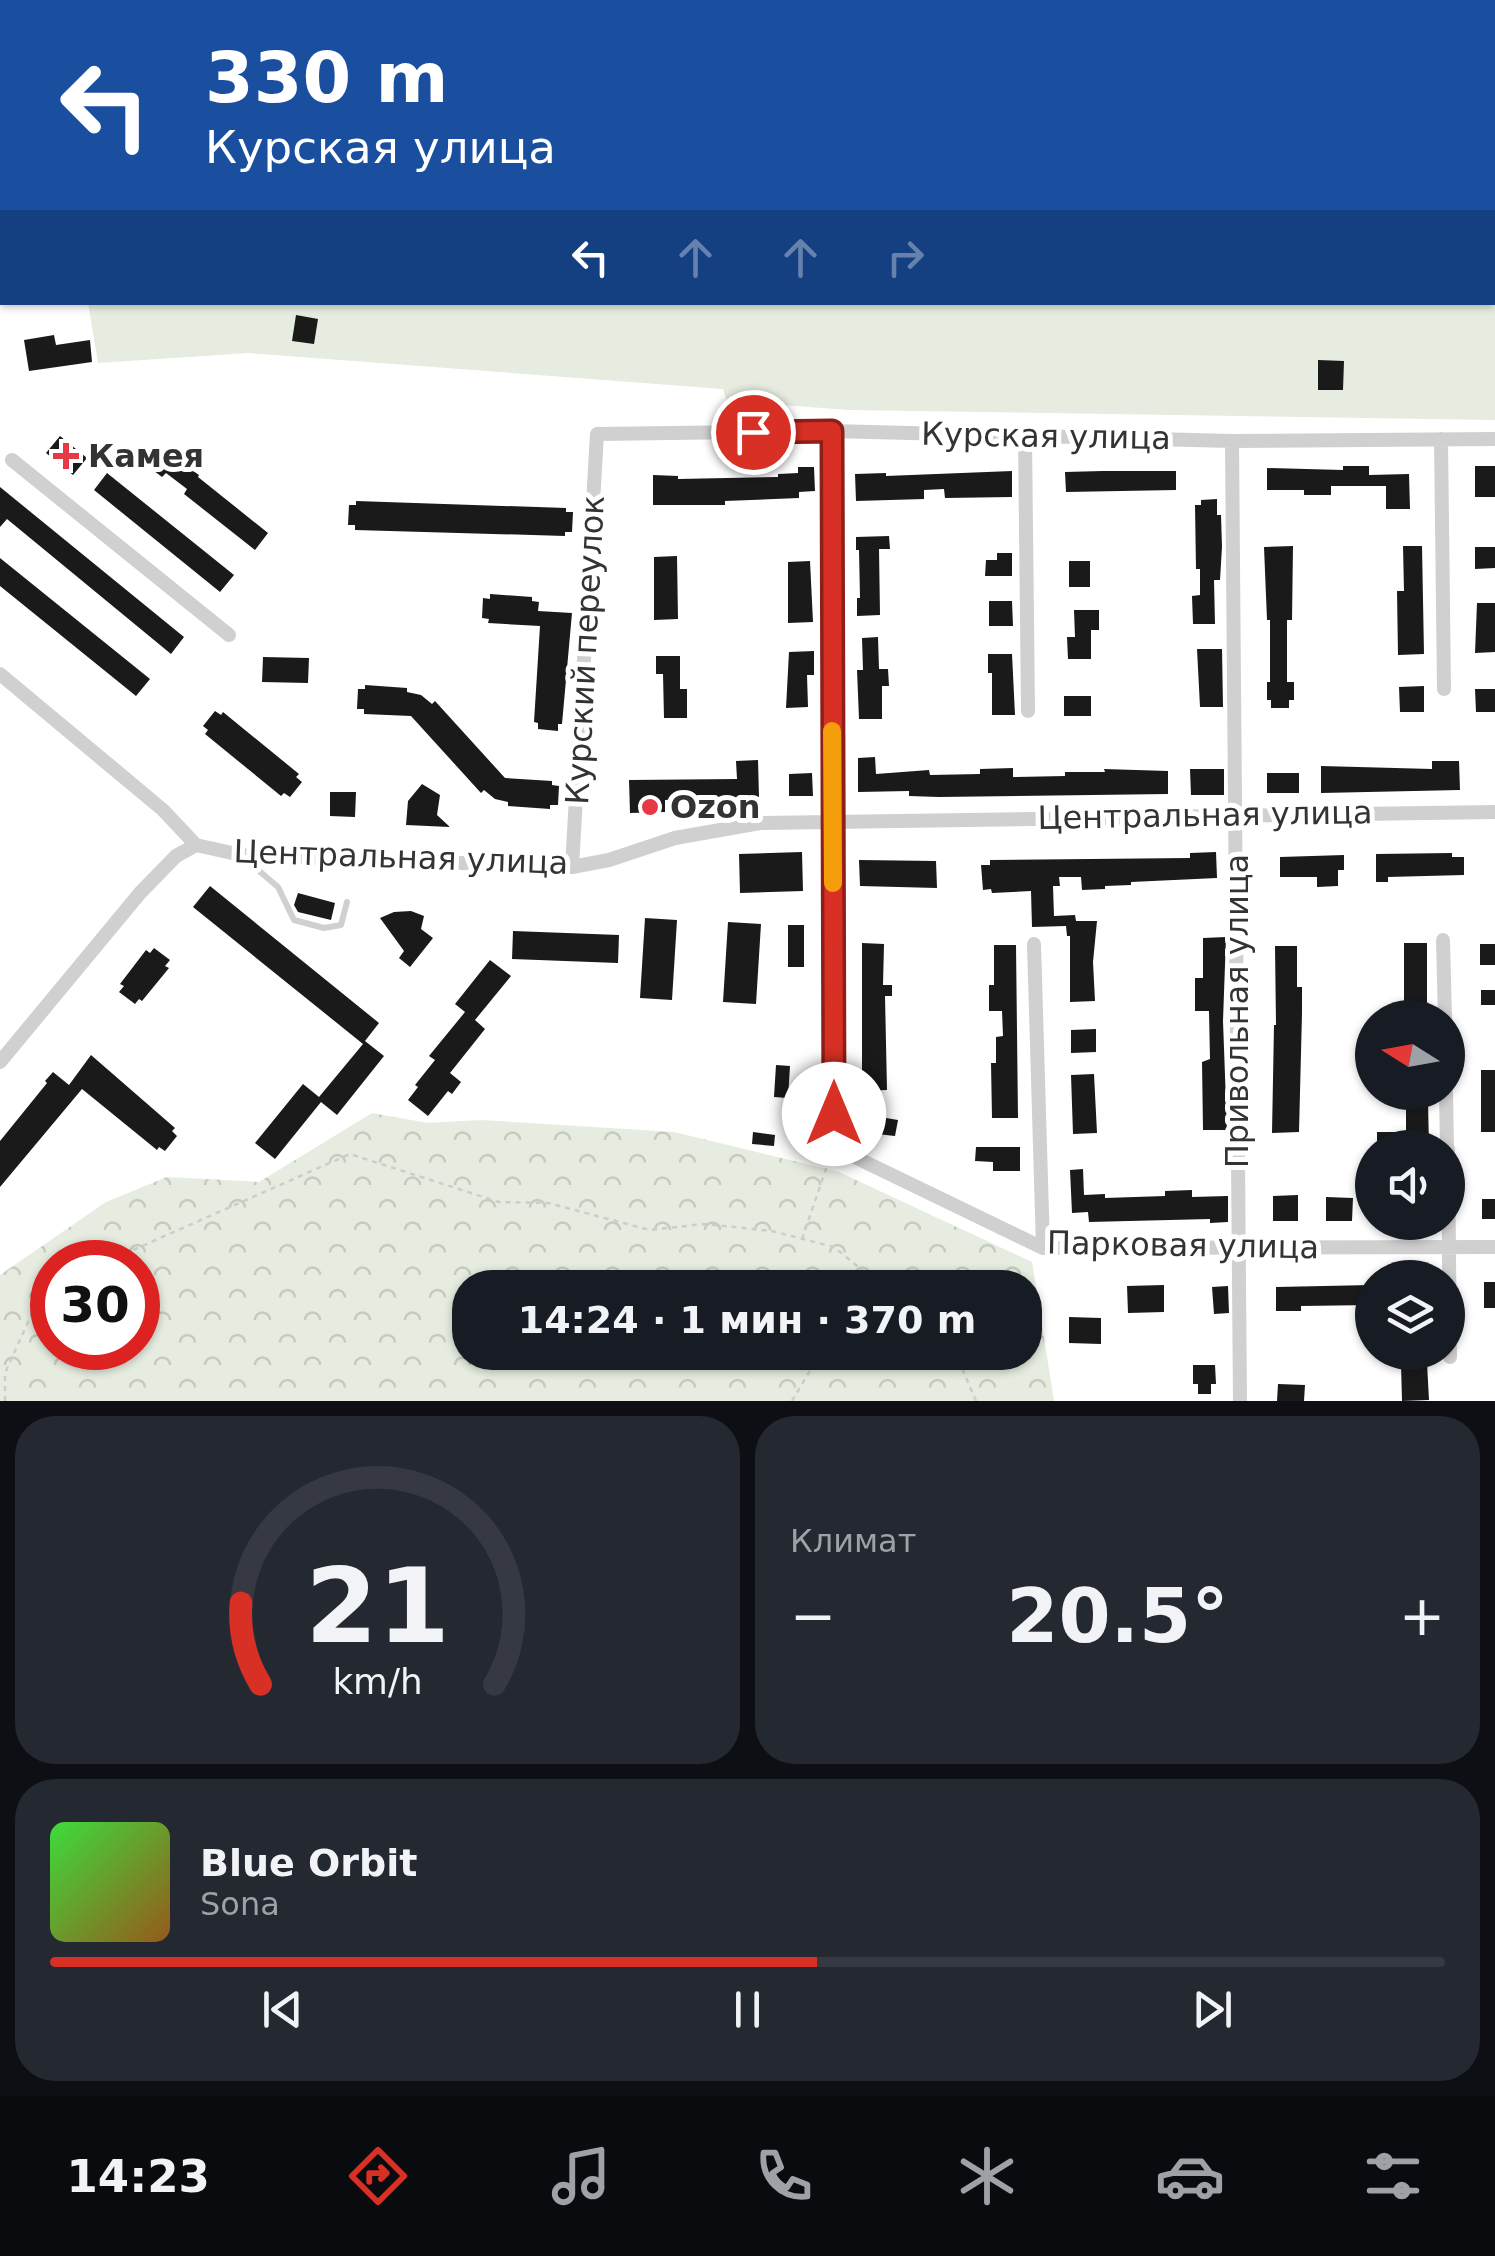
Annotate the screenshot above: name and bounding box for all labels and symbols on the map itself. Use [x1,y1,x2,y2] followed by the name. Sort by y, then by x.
[711,390,796,475] pin
[921,415,1171,457] street label: Курская улица
[88,437,204,475] place label: Камея
[53,443,79,469] marker: Камея
[558,494,612,806] street label: Курский переулок
[670,788,761,826] place label: Ozon
[1037,793,1373,837] street label: Центральная улица
[639,796,661,818] marker: Ozon
[233,832,569,882] street label: Центральная улица
[1218,854,1256,1168] street label: Привольная улица
[1355,1000,1465,1110] north arrow
[782,1062,886,1166] position arrow
[1047,1224,1319,1266] street label: Парковая улица
[30,1240,160,1370] speed limit sign: 30

